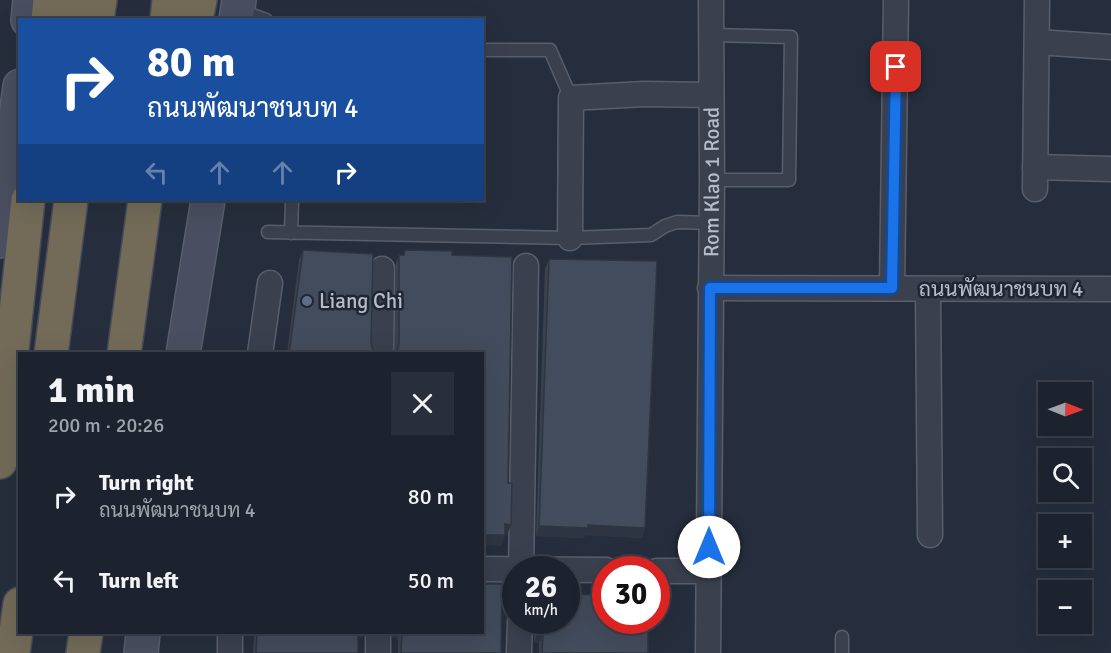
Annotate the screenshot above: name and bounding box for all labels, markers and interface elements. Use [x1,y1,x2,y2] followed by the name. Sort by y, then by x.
[147,37,236,88] text: 80 m
[870,41,921,92] pin
[48,42,126,120] icon: right
[879,50,912,83] icon: arrive
[147,92,359,125] text: ถนนพัฒนาชนบท 4
[698,107,725,257] street label: Rom Klao 1 Road
[140,156,173,189] icon: left
[203,156,236,189] icon: ahead
[266,156,299,189] icon: ahead
[329,156,362,189] icon: right
[919,276,1083,302] street label: ถนนพัฒนาชนบท 4
[319,288,403,314] place label: Liang Chi
[300,294,314,308] marker: Liang Chi
[48,368,135,413] text: 1 min
[391,372,454,435] button: close
[1038,382,1092,436] north arrow
[1038,382,1092,634] map controls
[48,413,164,438] text: 200 m · 20:26
[1038,448,1092,502] button: search
[99,469,194,496] text: Turn right
[48,480,81,513] icon: right
[408,483,454,510] text: 80 m
[99,498,256,523] text: ถนนพัฒนาชนบท 4
[1038,514,1092,568] button: +
[677,515,741,579] position arrow
[592,556,670,634] speed limit sign: 30
[48,564,81,597] icon: left
[99,567,179,594] text: Turn left
[408,567,454,594] text: 50 m
[525,569,557,606] text: 26
[1038,580,1092,634] button: −
[524,601,558,619] text: km/h

